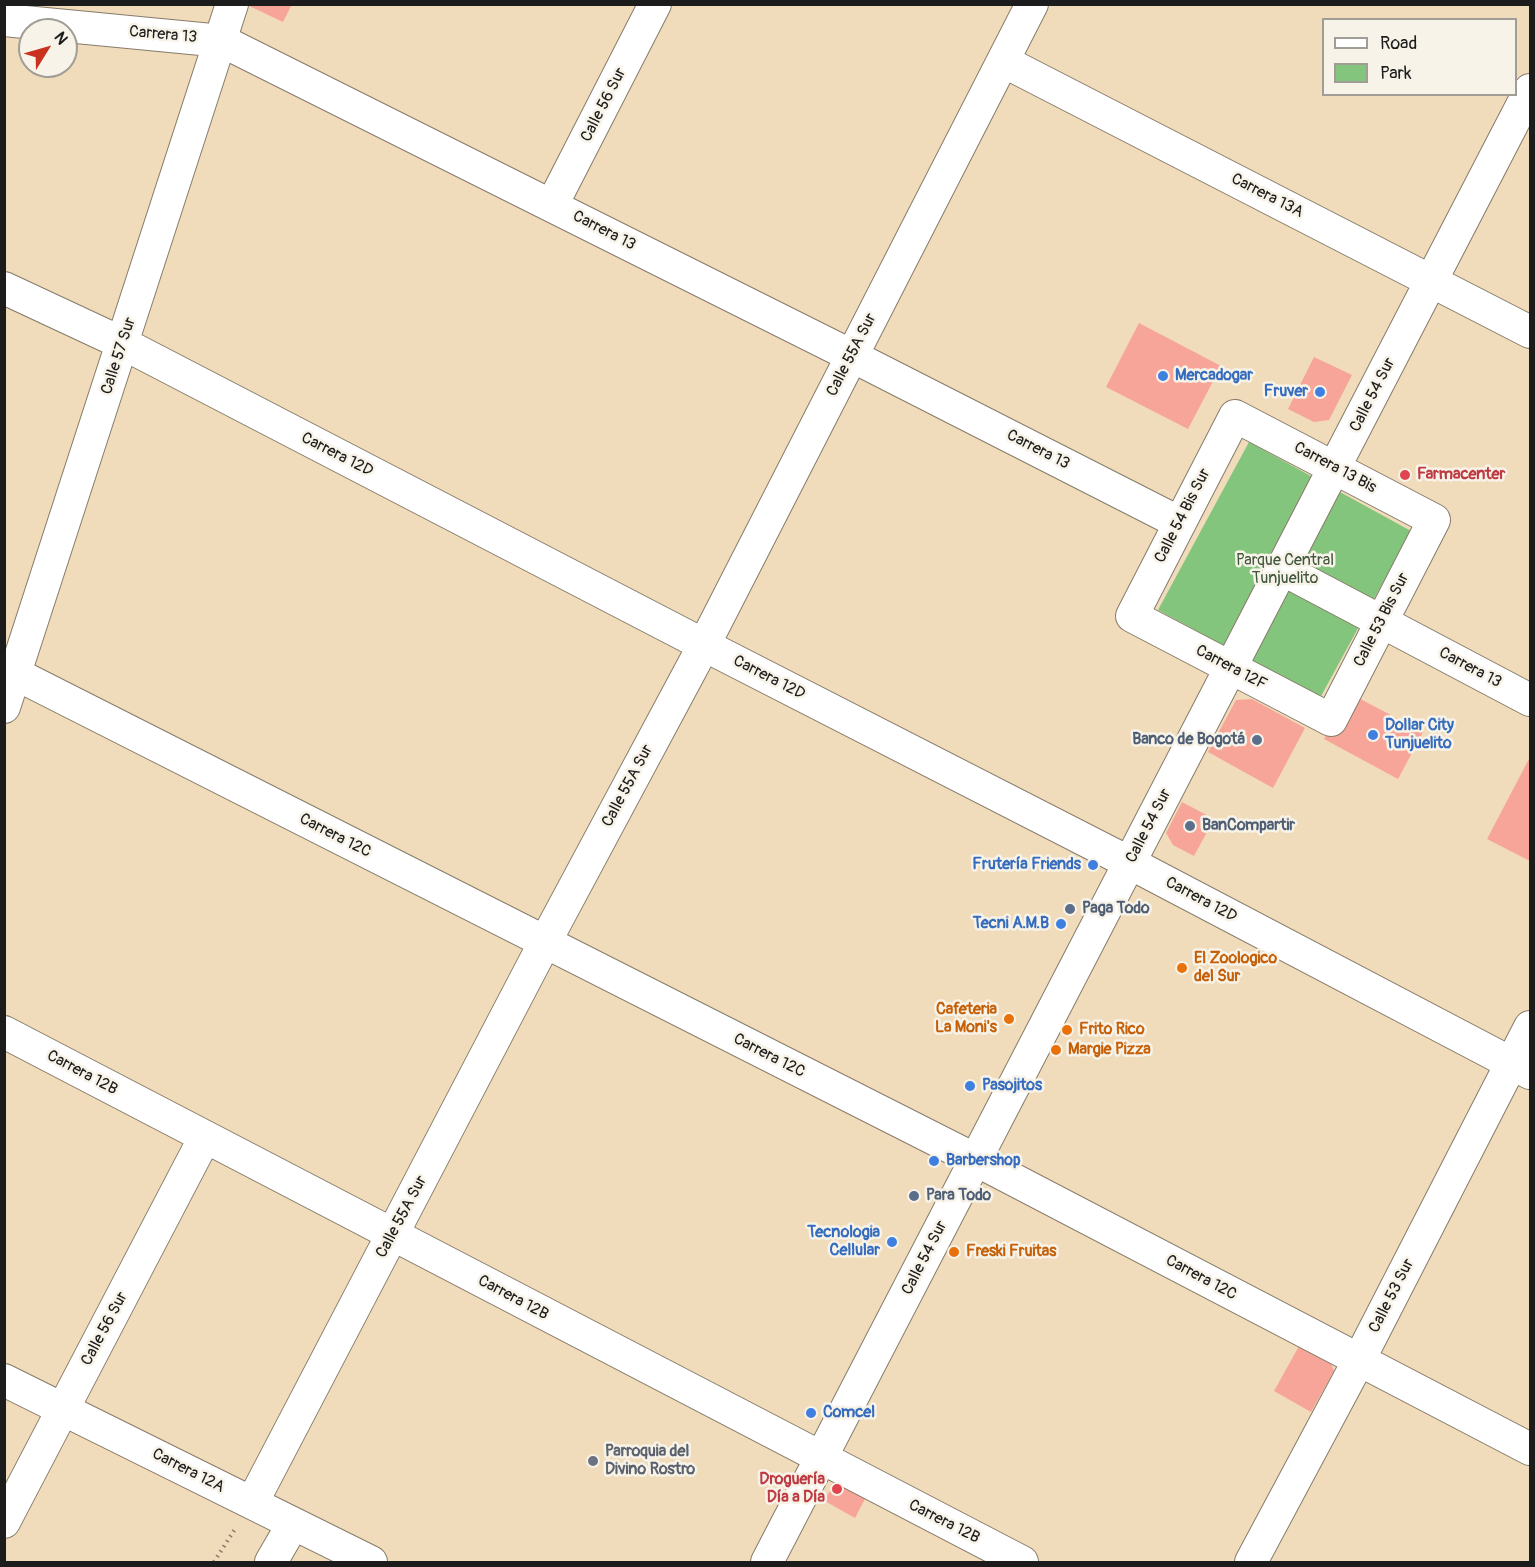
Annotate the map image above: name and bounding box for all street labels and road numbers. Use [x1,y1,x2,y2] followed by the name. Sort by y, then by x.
[128,22,198,48] street label: Carrera 13
[577,65,631,145] street label: Calle 56 Sur
[1228,170,1306,222] street label: Carrera 13A
[569,207,639,255] street label: Carrera 13
[823,310,881,400] street label: Calle 55A Sur
[98,315,140,397] street label: Calle 57 Sur
[1346,355,1400,435] street label: Calle 54 Sur
[1003,426,1073,474] street label: Carrera 13
[298,429,376,481] street label: Carrera 12D
[1290,438,1380,498] street label: Carrera 13 Bis
[1151,466,1215,566] street label: Calle 54 Bis Sur
[1350,570,1414,670] street label: Calle 53 Bis Sur
[1192,641,1270,695] street label: Carrera 12F
[1435,644,1505,692] street label: Carrera 13
[730,652,808,704] street label: Carrera 12D
[598,742,658,830] street label: Calle 55A Sur
[1122,786,1176,866] street label: Calle 54 Sur
[296,810,374,862] street label: Carrera 12C
[1162,873,1240,927] street label: Carrera 12D
[730,1030,808,1082] street label: Carrera 12C
[43,1046,121,1100] street label: Carrera 12B
[372,1173,432,1261] street label: Calle 55A Sur
[898,1218,952,1298] street label: Calle 54 Sur
[1162,1251,1240,1305] street label: Carrera 12C
[1365,1256,1419,1336] street label: Calle 53 Sur
[474,1271,552,1325] street label: Carrera 12B
[78,1289,132,1369] street label: Calle 56 Sur
[149,1445,227,1497] street label: Carrera 12A
[905,1496,983,1548] street label: Carrera 12B

